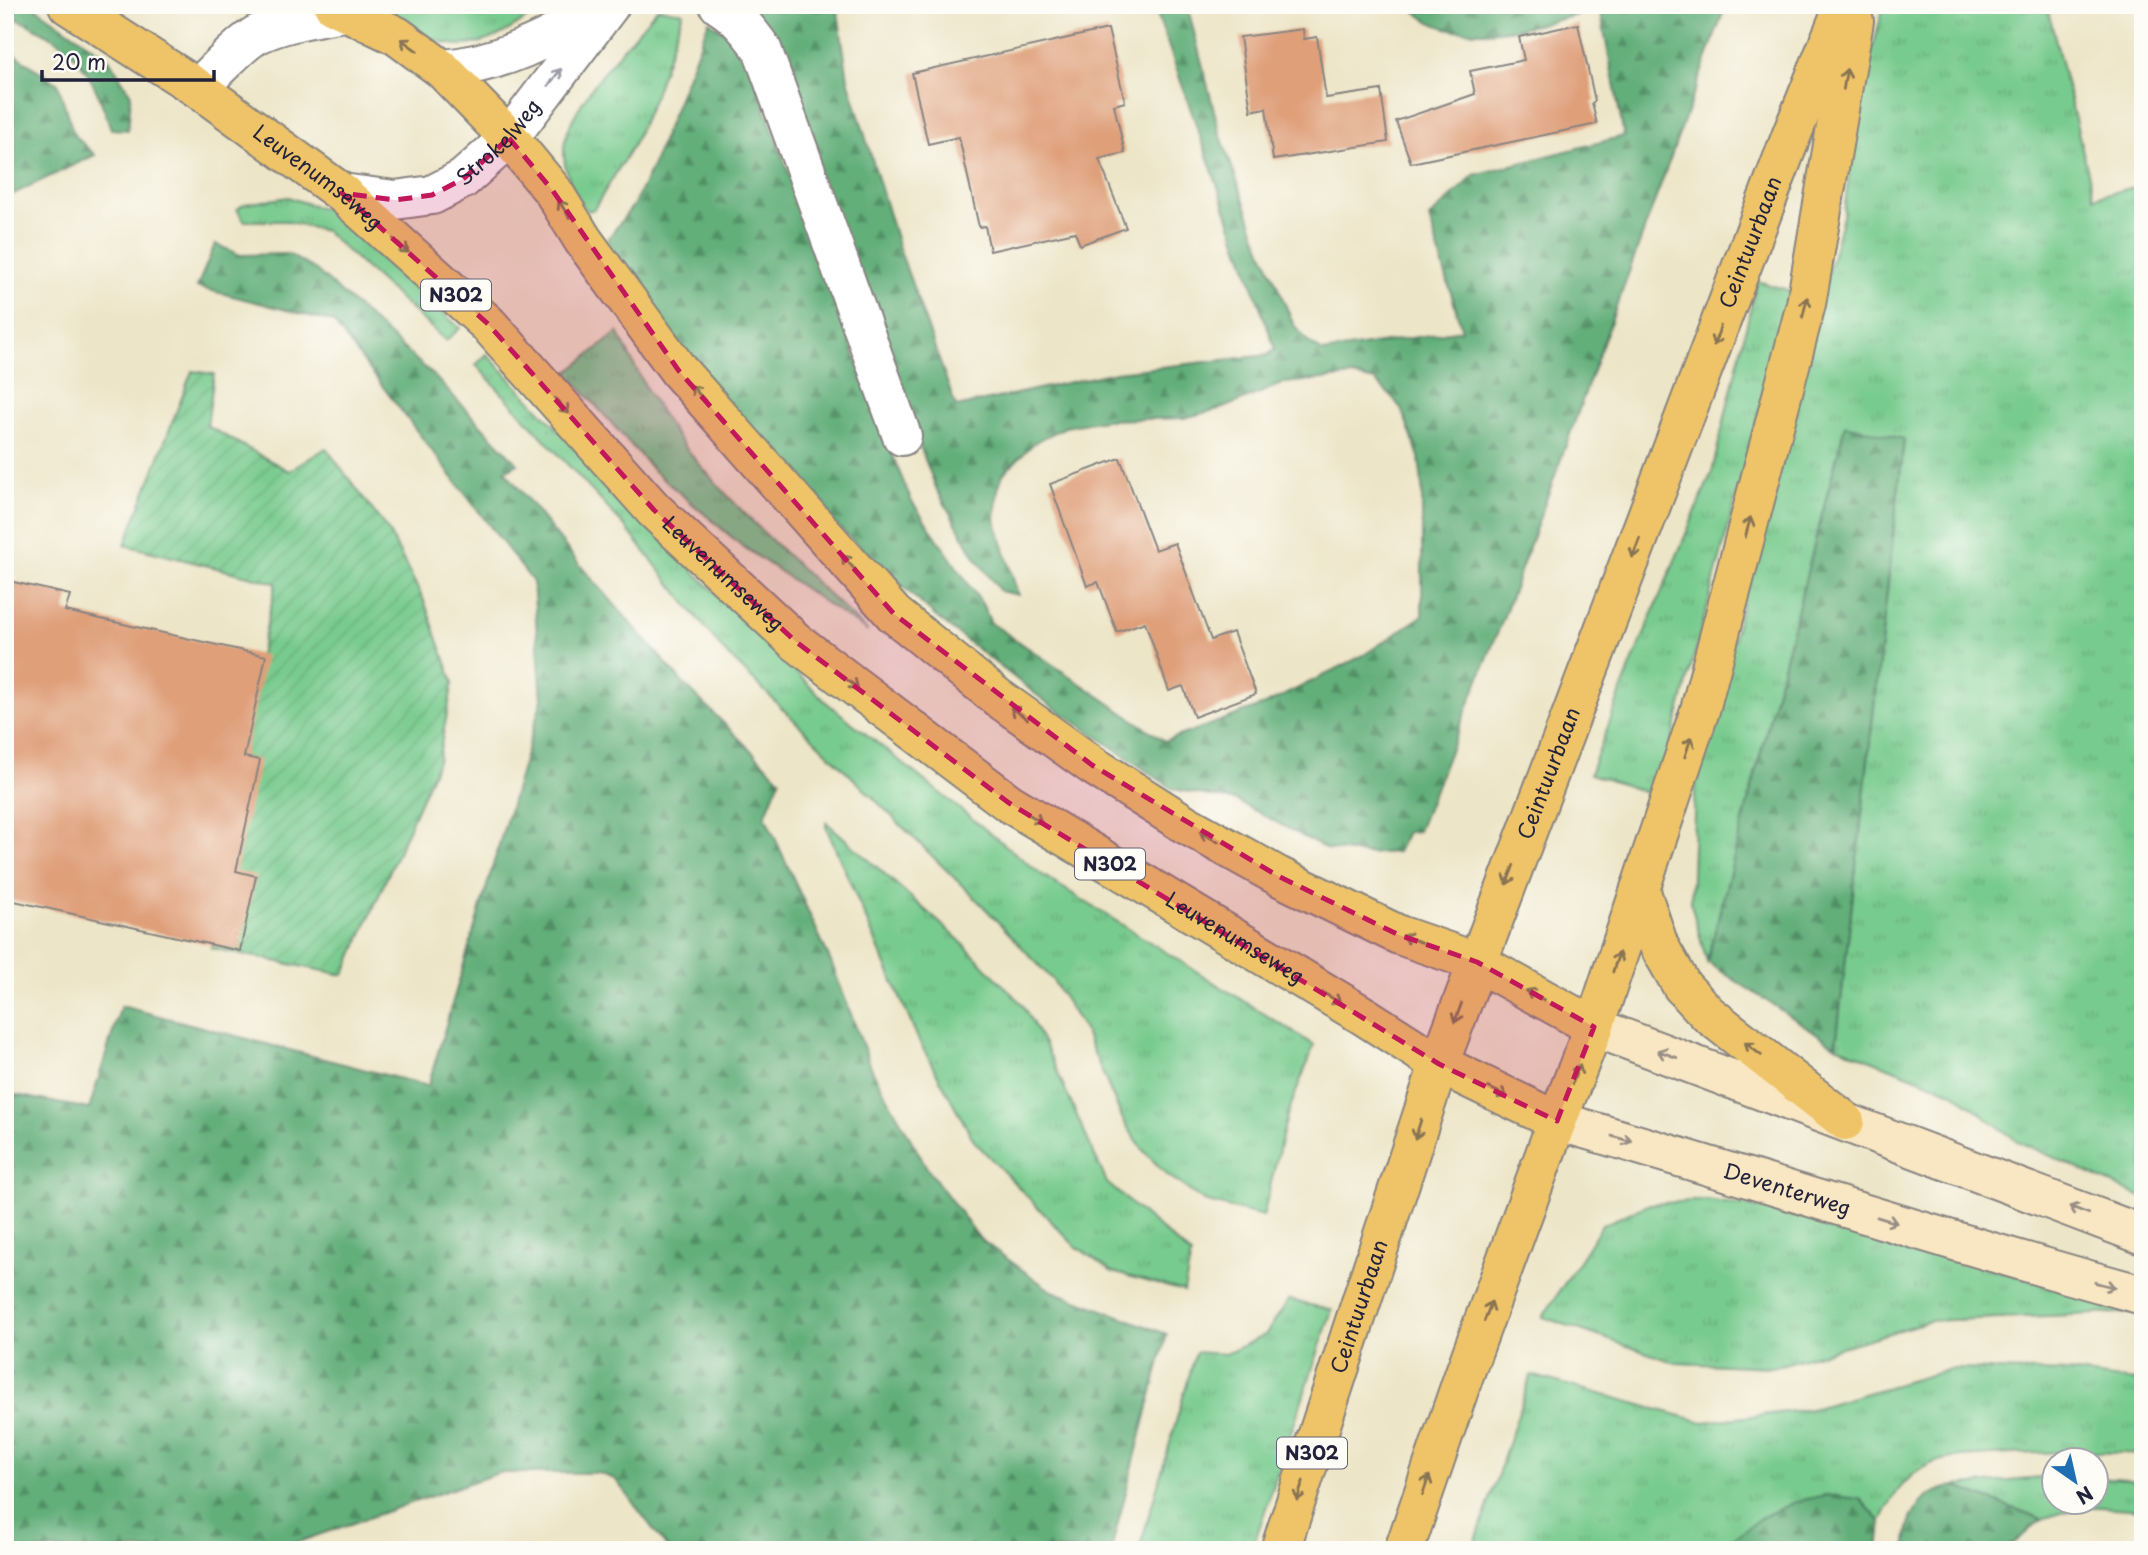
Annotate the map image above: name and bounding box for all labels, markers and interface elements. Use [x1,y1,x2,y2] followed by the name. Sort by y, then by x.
[42,38,214,82] scale bar
[400,38,419,52] one-way arrow
[52,45,106,77] text: 20 m
[548,68,563,86] one-way arrow
[1839,69,1852,91] one-way arrow
[448,91,548,192] street label: Strokelweg
[247,116,391,237] street label: Leuvenumseweg
[1709,171,1789,313] street label: Ceintuurbaan
[557,200,571,220] one-way arrow
[392,237,409,254] one-way arrow
[421,280,491,310] road number: N302
[1799,296,1812,319] one-way arrow
[1710,324,1722,346] one-way arrow
[690,384,706,402] one-way arrow
[553,397,570,414] one-way arrow
[656,507,793,638] street label: Leuvenumseweg
[1742,516,1755,539] one-way arrow
[1628,537,1641,559] one-way arrow
[841,555,857,573] one-way arrow
[840,675,858,690] one-way arrow
[1508,702,1587,844] street label: Ceintuurbaan
[1010,706,1029,720] one-way arrow
[1683,736,1695,758] one-way arrow
[1022,811,1042,825] one-way arrow
[1199,830,1220,843] one-way arrow
[1075,848,1145,880] road number: N302
[1502,864,1515,885] one-way arrow
[1160,883,1311,991] street label: Leuvenumseweg
[1402,932,1424,944] one-way arrow
[1611,952,1623,974] one-way arrow
[1526,988,1546,1002] one-way arrow
[1322,991,1342,1005] one-way arrow
[1451,1002,1463,1024] one-way arrow
[1744,1042,1762,1057] one-way arrow
[1656,1047,1678,1059] one-way arrow
[1570,1064,1583,1085] one-way arrow
[1487,1086,1508,1100] one-way arrow
[1411,1118,1424,1140] one-way arrow
[1611,1134,1633,1147] one-way arrow
[1720,1153,1855,1223] street label: Deventerweg
[2069,1203,2090,1216] one-way arrow
[1875,1215,1897,1228] one-way arrow
[1321,1235,1395,1377] street label: Ceintuurbaan
[2093,1279,2116,1292] one-way arrow
[1483,1300,1495,1322] one-way arrow
[1277,1438,1347,1469] road number: N302
[2039,1446,2110,1516] north arrow
[1421,1475,1433,1497] one-way arrow
[1293,1479,1305,1501] one-way arrow
[2071,1480,2099,1512] text: N

